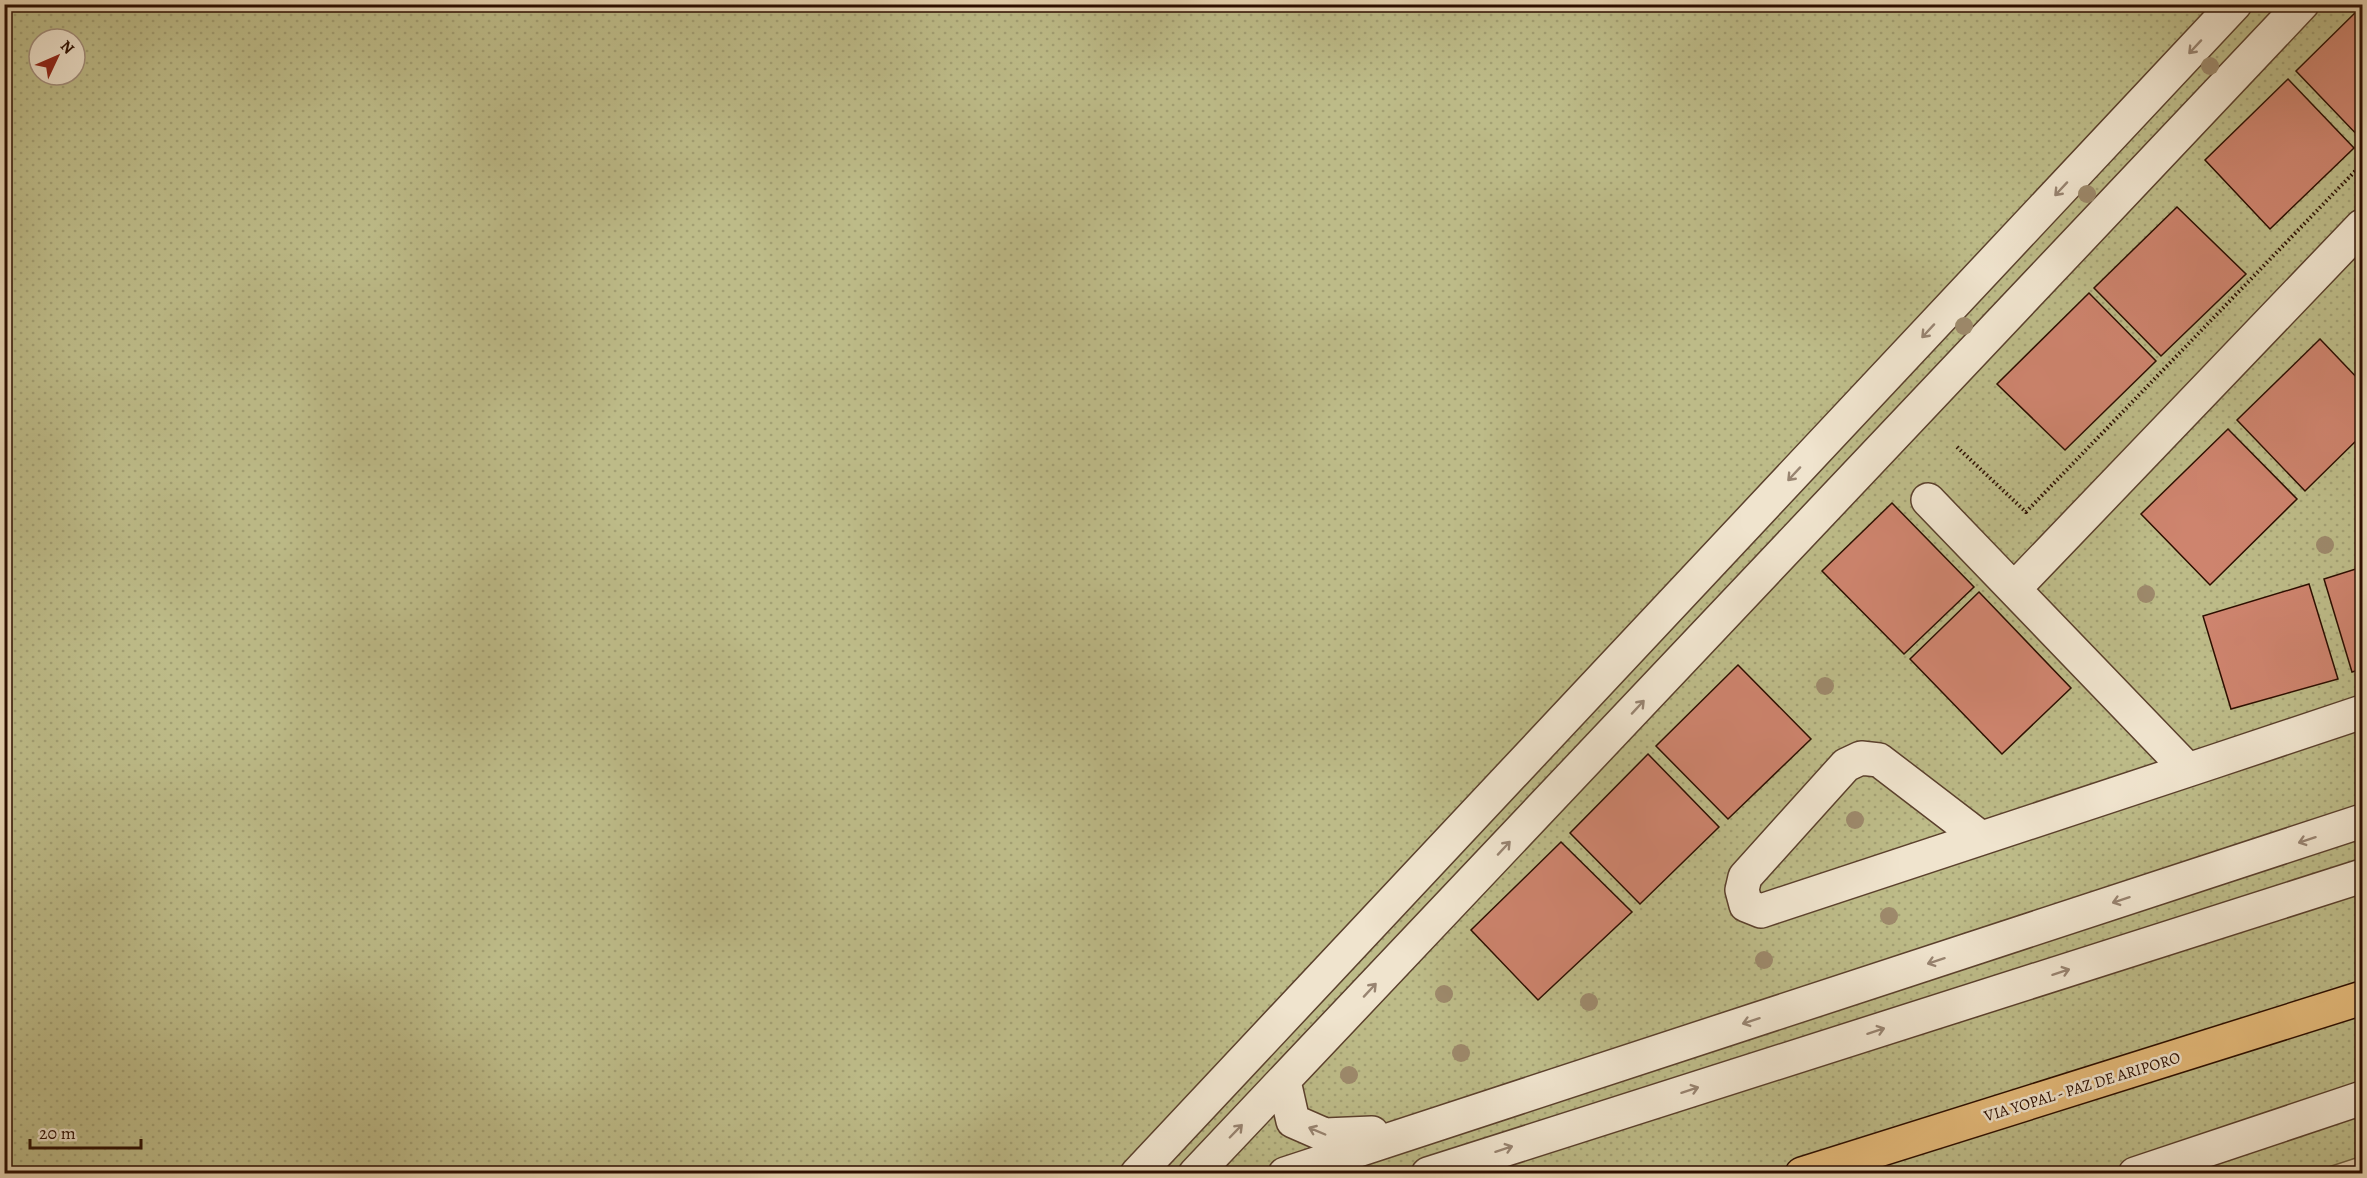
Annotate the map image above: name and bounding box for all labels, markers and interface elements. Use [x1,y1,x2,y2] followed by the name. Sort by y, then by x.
[27,27,87,87] north arrow
[55,35,79,59] text: N
[2188,39,2202,54] one-way arrow
[2054,182,2068,197] one-way arrow
[1920,324,1935,339] one-way arrow
[1787,466,1801,481] one-way arrow
[1631,699,1645,714] one-way arrow
[2298,835,2317,846] one-way arrow
[1497,841,1511,856] one-way arrow
[2112,895,2131,906] one-way arrow
[1927,956,1946,967] one-way arrow
[2051,966,2070,977] one-way arrow
[1363,983,1377,998] one-way arrow
[1742,1016,1761,1027] one-way arrow
[1866,1025,1885,1036] one-way arrow
[1980,1047,2183,1128] street label: VIA YOPAL - PAZ DE ARIPORO
[1680,1084,1699,1095] one-way arrow
[30,1112,141,1150] scale bar
[39,1121,76,1145] text: 20 m
[1228,1124,1243,1139] one-way arrow
[1308,1125,1326,1136] one-way arrow
[1494,1143,1513,1154] one-way arrow

